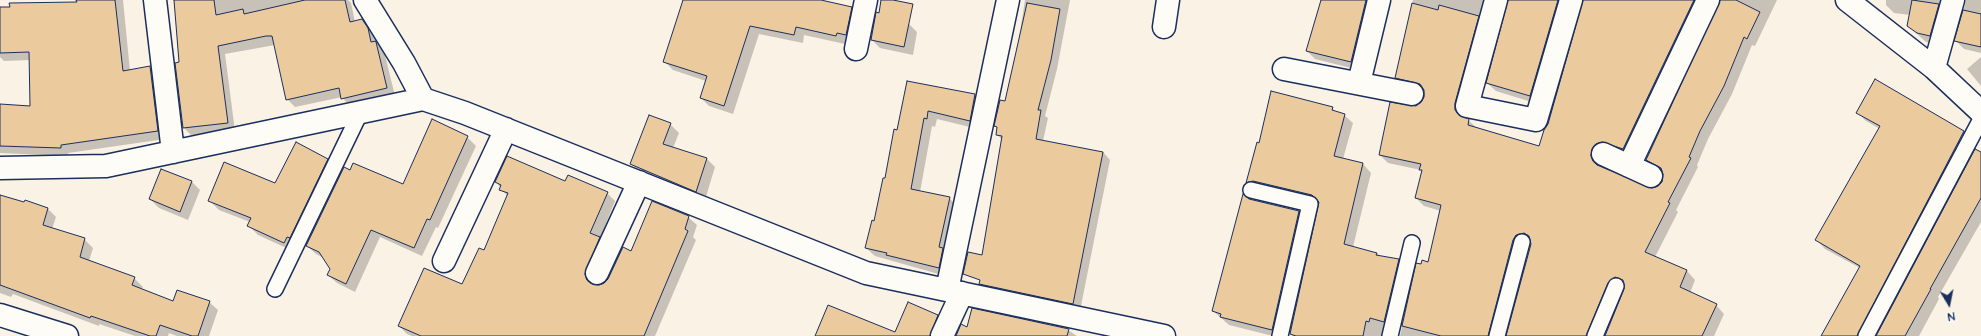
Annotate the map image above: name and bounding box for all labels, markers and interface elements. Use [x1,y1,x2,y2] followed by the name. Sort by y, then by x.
[1929,284,1969,324] north arrow
[1946,308,1956,324] text: N

